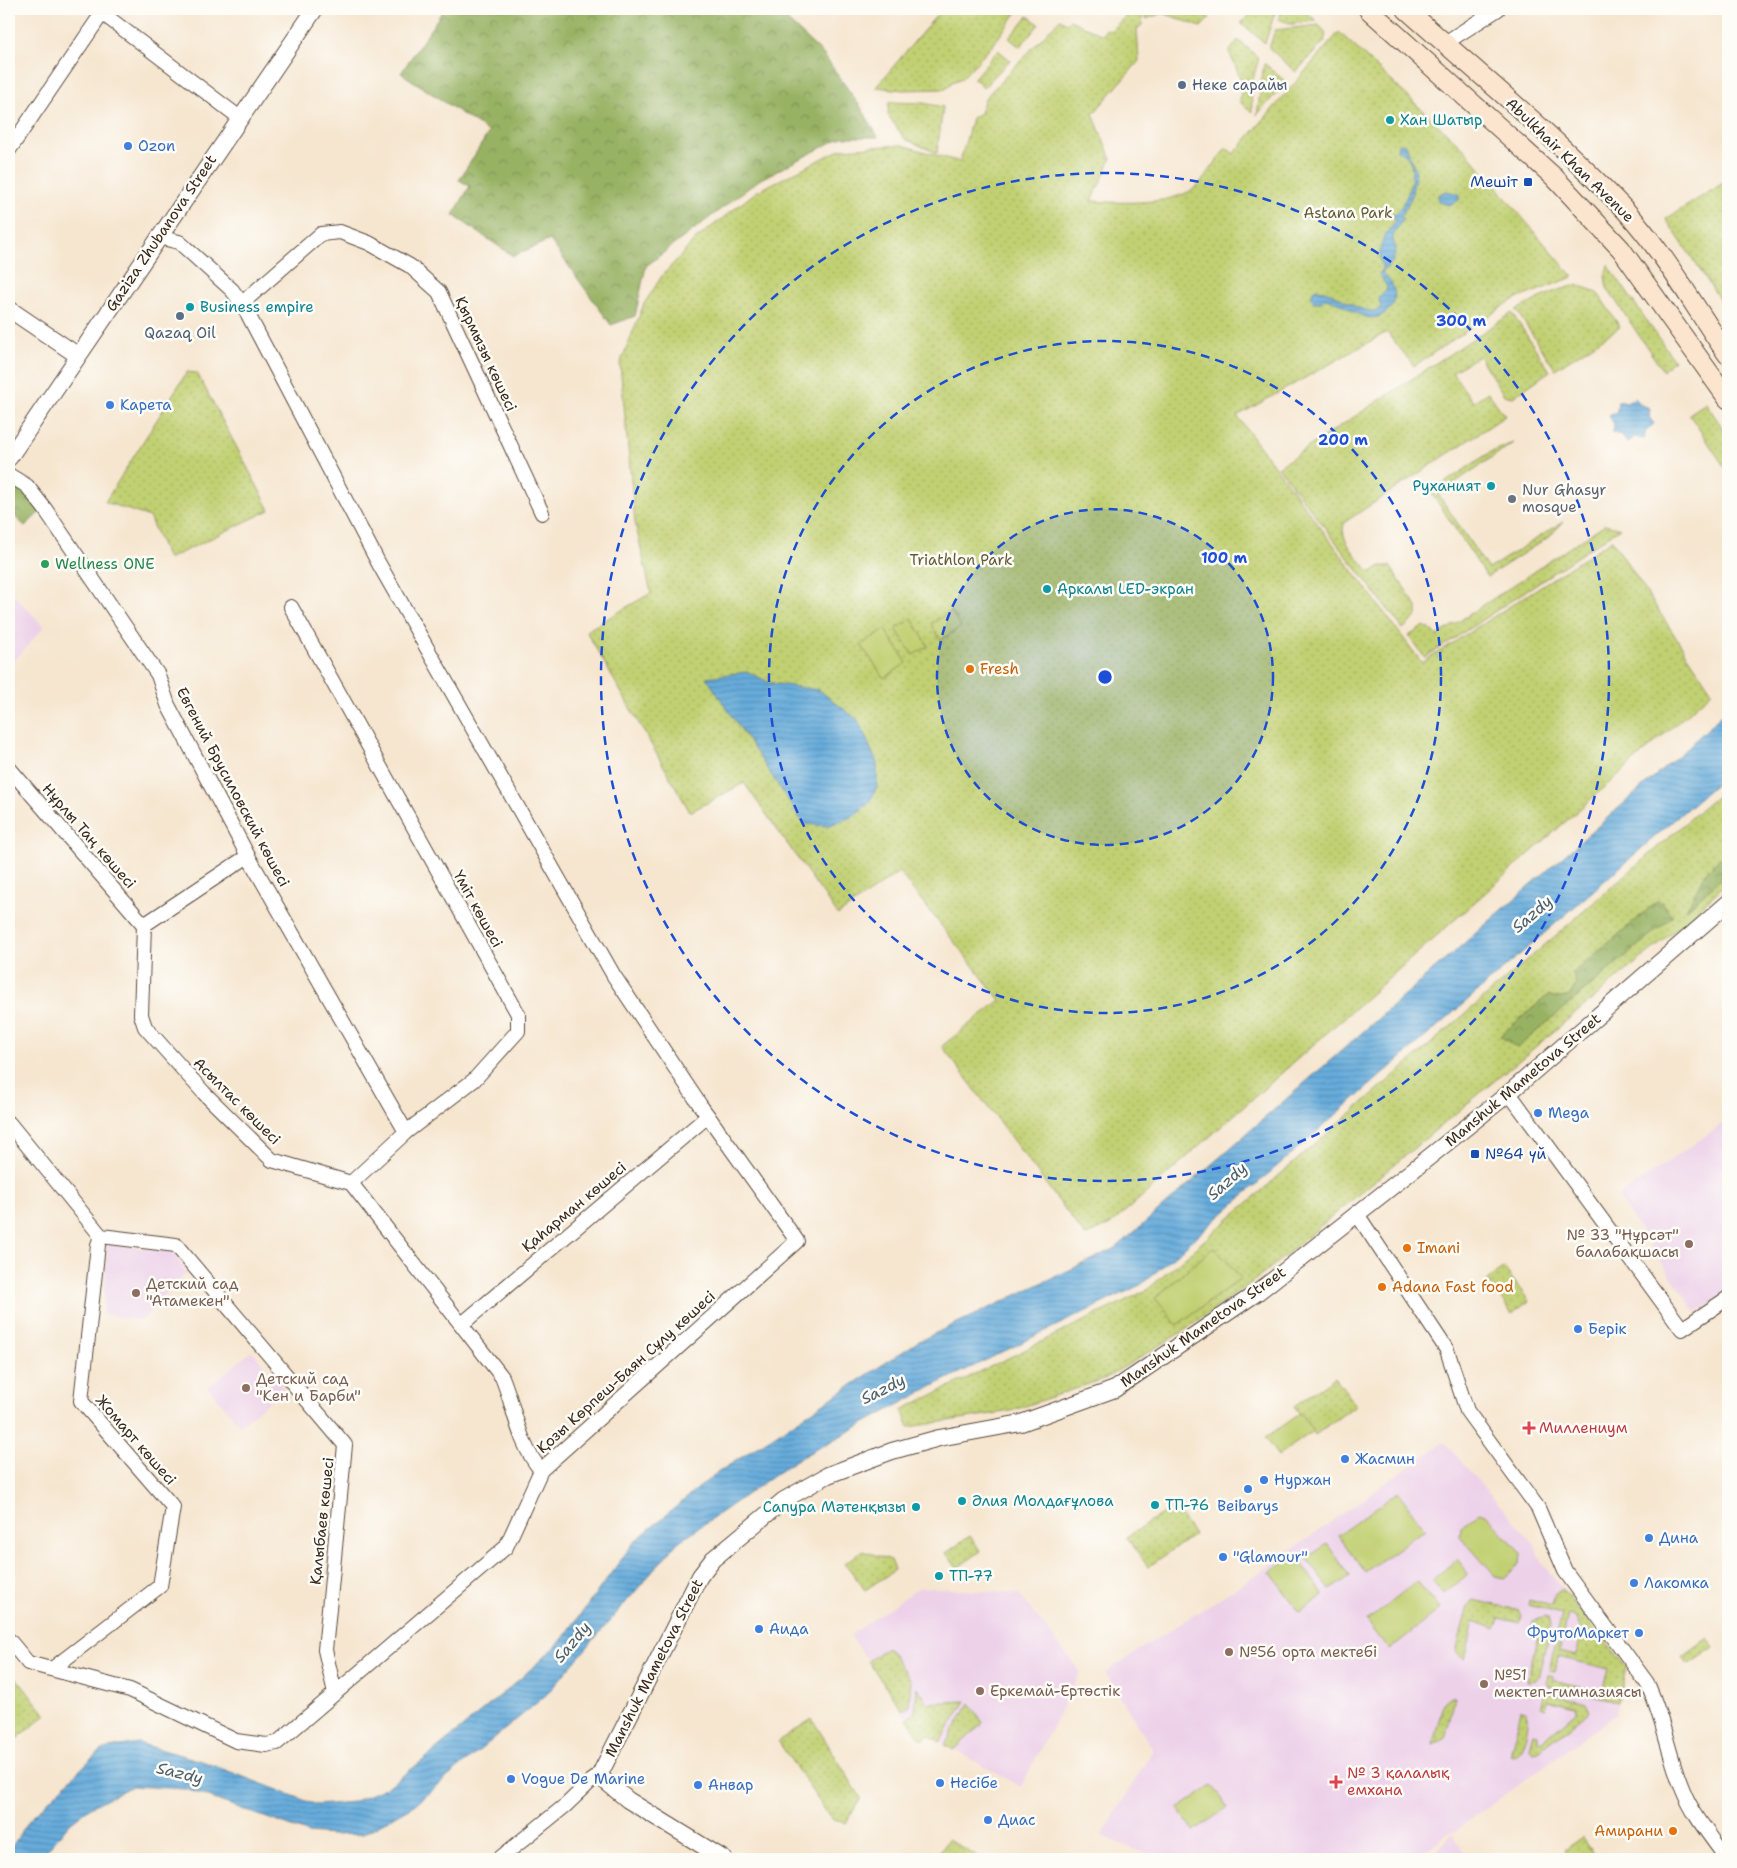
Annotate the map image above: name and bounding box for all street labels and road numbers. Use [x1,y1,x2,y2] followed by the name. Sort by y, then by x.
[1501,93,1639,227] street label: Abulkhair Khan Avenue
[101,151,221,315] street label: Gaziza Zhubanova Street
[451,293,521,415] street label: Қырмызы көшесі
[172,684,294,890] street label: Евгений Брусиловский көшесі
[38,779,140,893] street label: Нұрлы Таң көшесі
[449,867,507,951] street label: Үміт көшесі
[1441,1009,1605,1151] street label: Manshuk Mametova Street
[189,1053,285,1149] street label: Асылтас көшесі
[518,1157,630,1257] street label: Қаһарман көшесі
[1116,1262,1290,1392] street label: Manshuk Mametova Street
[532,1286,720,1458] street label: Қозы Көрпеш-Баян Сұлу көшесі
[91,1391,181,1489] street label: Жомарт көшесі
[305,1456,339,1586] street label: Қалыбаев көшесі
[600,1575,708,1761] street label: Manshuk Mametova Street

